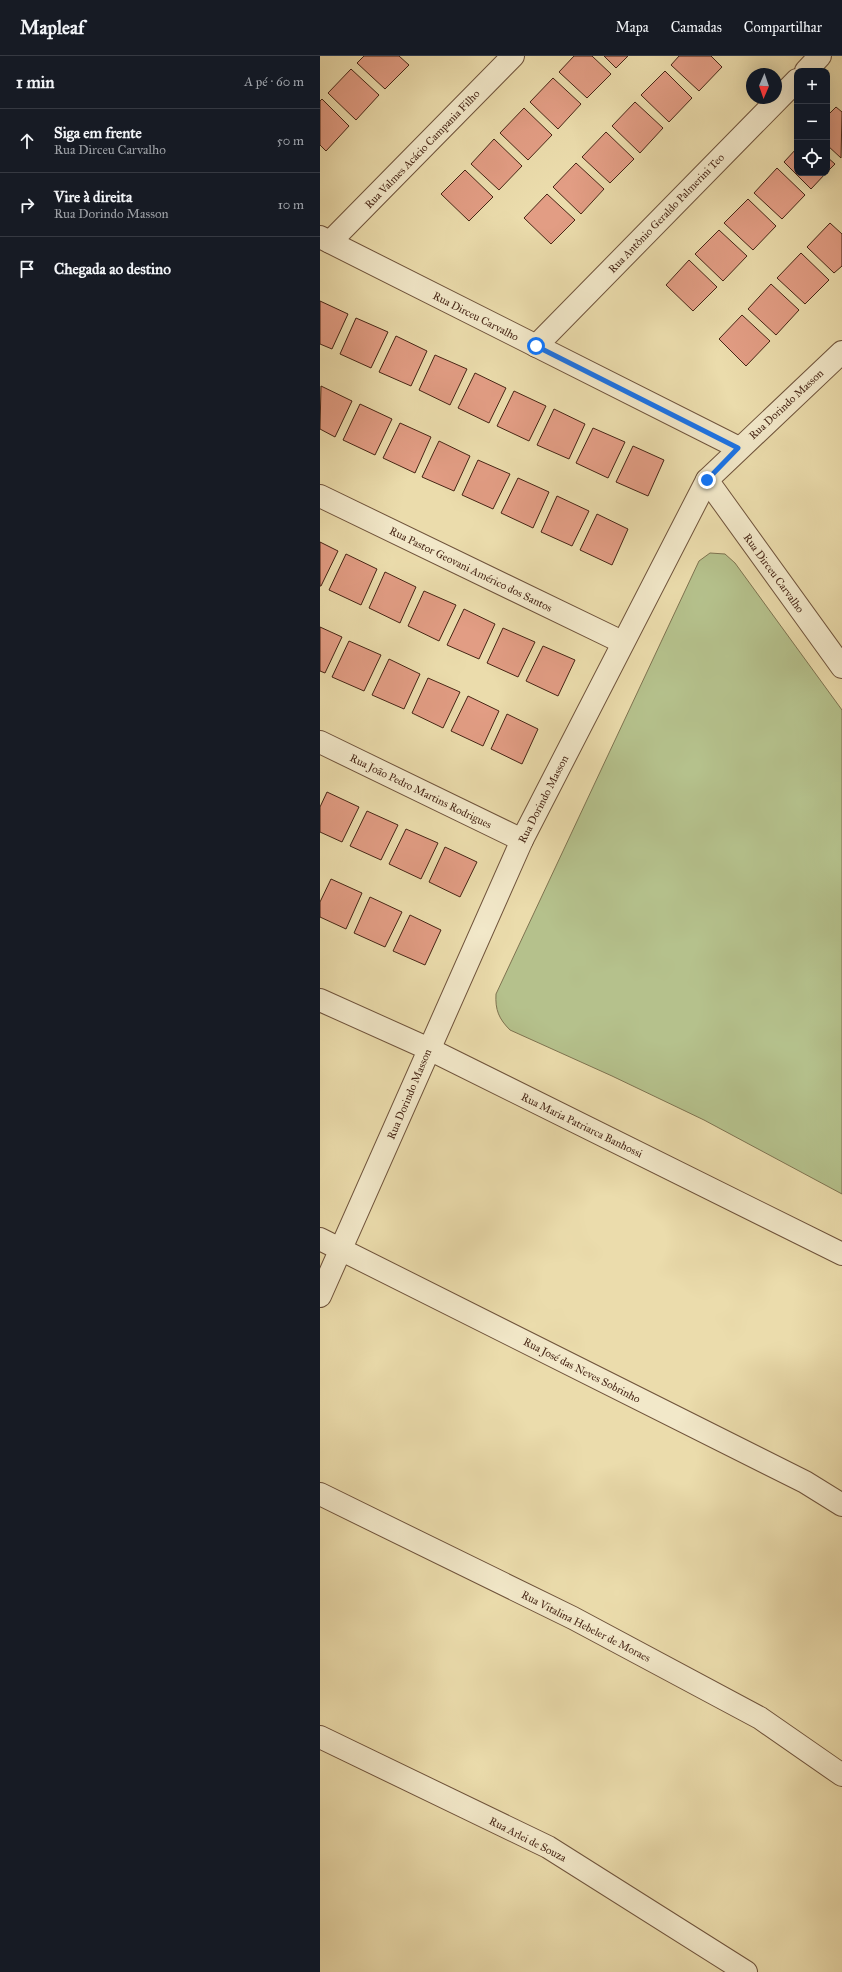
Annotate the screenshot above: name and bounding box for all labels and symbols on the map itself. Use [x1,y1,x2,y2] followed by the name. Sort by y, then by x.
[746,68,782,104] north arrow
[362,87,483,211] street label: Rua Valmes Acácio Campania Filho
[606,151,727,276] street label: Rua Antônio Geraldo Palmerini Teo
[431,289,521,344] street label: Rua Dirceu Carvalho
[527,337,545,355] route start
[746,367,826,442] street label: Rua Dorindo Masson
[698,471,716,489] route end
[387,524,554,615] street label: Rua Pastor Geovani Américo dos Santos
[740,531,807,616] street label: Rua Dirceu Carvalho
[347,751,494,832] street label: Rua João Pedro Martins Rodrigues
[516,753,571,845] street label: Rua Dorindo Masson
[385,1047,434,1141] street label: Rua Dorindo Masson
[519,1090,645,1161] street label: Rua Maria Patriarca Banhossi
[521,1335,643,1407] street label: Rua José das Neves Sobrinho
[519,1588,653,1665] street label: Rua Vitalina Hebeler de Moraes
[487,1814,569,1865] street label: Rua Arlei de Souza

